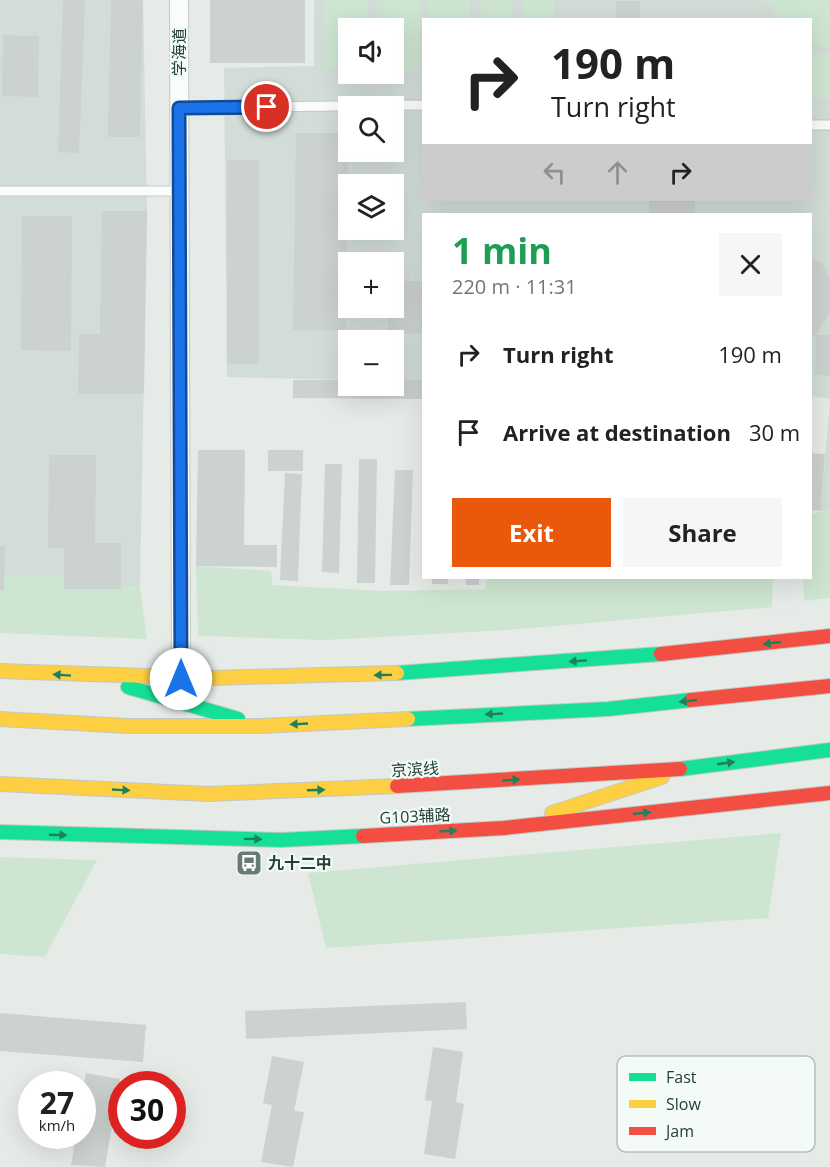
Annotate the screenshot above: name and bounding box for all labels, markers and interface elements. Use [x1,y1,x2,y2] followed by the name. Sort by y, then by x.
[338,18,404,396] map controls
[338,18,404,84] button: sound
[168,28,190,76] street label: 学海道
[551,34,675,91] text: 190 m
[452,42,530,120] icon: right
[241,81,292,132] pin
[551,88,676,125] text: Turn right
[250,90,283,123] icon: arrive
[338,96,404,162] button: search
[538,156,571,189] icon: left
[601,156,634,189] icon: ahead
[664,156,697,189] icon: right
[338,174,404,240] button: layers
[452,226,552,275] text: 1 min
[719,233,782,296] button: close
[338,252,404,318] button: +
[452,273,577,300] text: 220 m · 11:31
[338,330,404,396] button: −
[452,338,485,371] icon: right
[503,339,614,369] text: Turn right
[718,339,782,369] text: 190 m
[452,416,485,449] icon: arrive
[503,417,731,447] text: Arrive at destination
[749,417,800,447] text: 30 m
[452,498,611,567] button: Exit
[623,498,782,567] button: Share
[762,638,781,647] one-way arrow
[149,647,213,711] position arrow
[568,656,587,666] one-way arrow
[374,670,393,680] one-way arrow
[53,671,72,680] one-way arrow
[679,696,698,706] one-way arrow
[484,710,503,719] one-way arrow
[290,720,309,729] one-way arrow
[390,757,440,781] street label: 京滨线
[717,759,736,768] one-way arrow
[501,775,520,785] one-way arrow
[112,785,131,794] one-way arrow
[307,785,326,794] one-way arrow
[379,803,451,829] street label: G103辅路
[633,809,652,818] one-way arrow
[439,827,458,836] one-way arrow
[49,830,68,839] one-way arrow
[244,834,263,844] one-way arrow
[234,848,264,878] bus stop icon: 九十二中
[268,852,332,874] place label: 九十二中
[617,1056,815,1152] legend
[666,1066,697,1088] text: Fast
[108,1071,186,1149] speed limit sign: 30
[40,1082,74,1123] text: 27
[666,1093,701,1115] text: Slow
[39,1115,75,1135] text: km/h
[664,1120,694,1142] text: Jam

